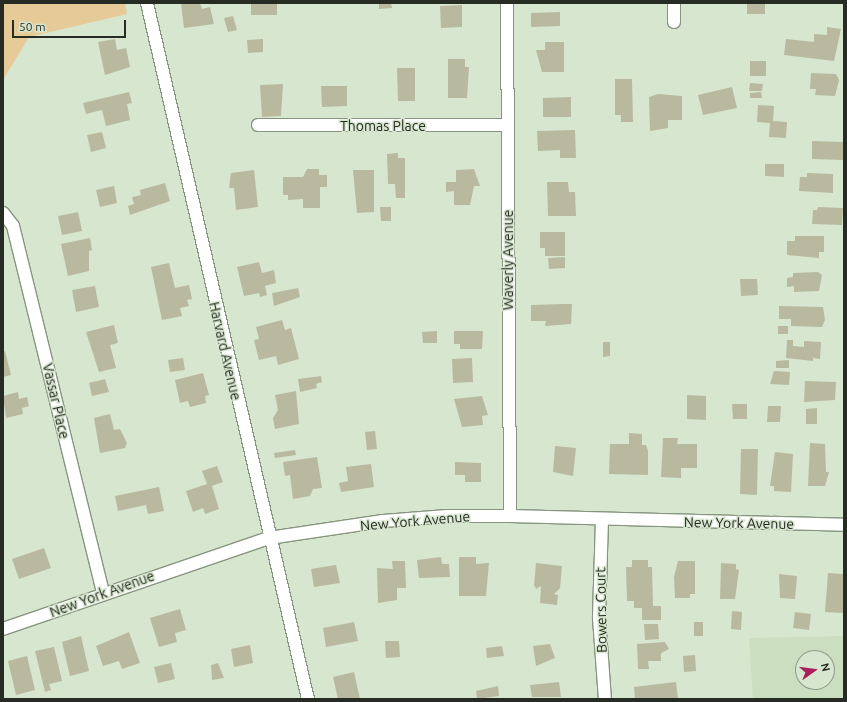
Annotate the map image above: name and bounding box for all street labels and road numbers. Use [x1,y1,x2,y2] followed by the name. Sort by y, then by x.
[340,118,426,134] street label: Thomas Place
[500,210,516,310] street label: Waverly Avenue
[206,300,244,402] street label: Harvard Avenue
[39,362,73,440] street label: Vassar Place
[359,508,471,534] street label: New York Avenue
[684,514,794,532] street label: New York Avenue
[47,567,157,621] street label: New York Avenue
[592,567,610,653] street label: Bowers Court

